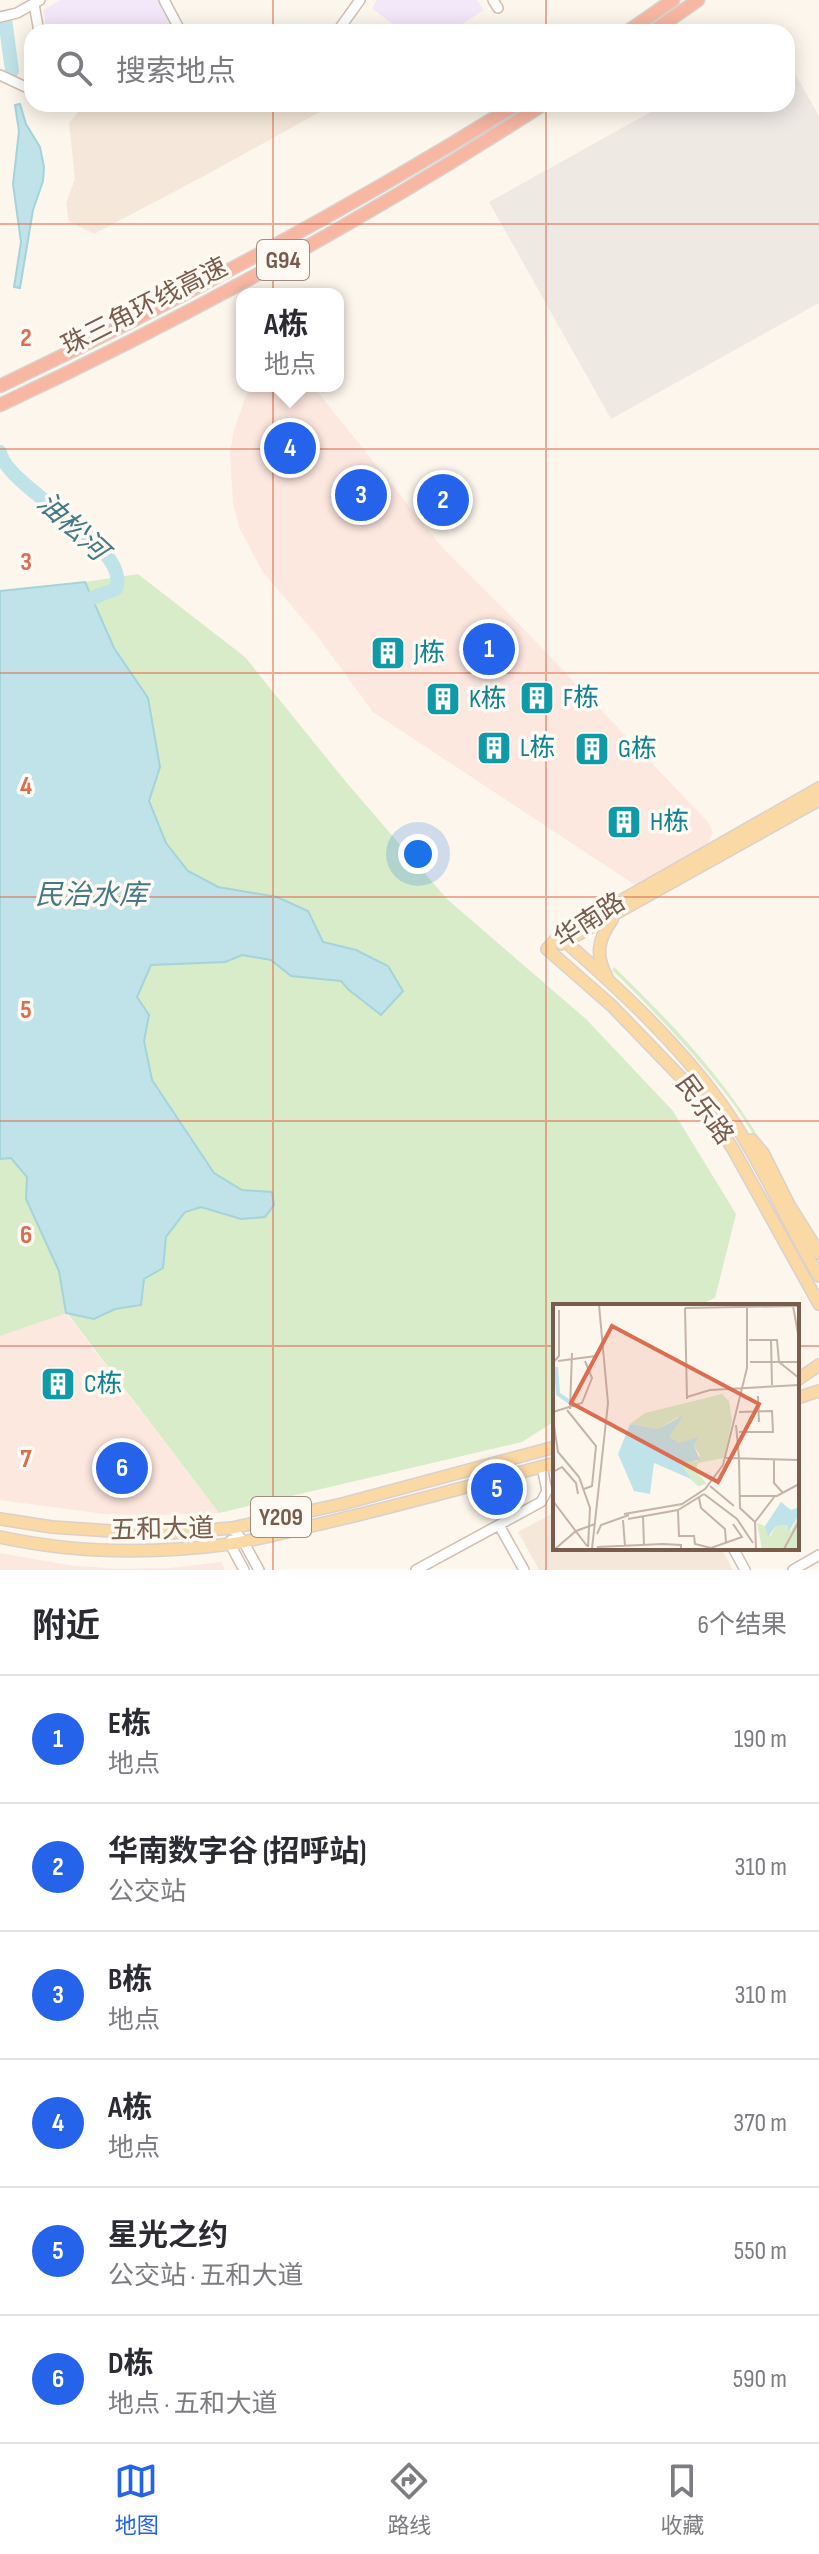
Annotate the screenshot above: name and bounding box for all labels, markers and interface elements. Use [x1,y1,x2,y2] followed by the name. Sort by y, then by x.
[24,24,795,112] search box
[52,46,96,90] icon: search
[116,54,236,90] text: 搜索地点
[257,240,309,280] road number: G94
[57,252,233,362] street label: 珠三角环线高速
[236,288,344,392] popup
[264,307,308,343] text: A栋
[20,323,32,354] text: 2
[264,350,316,381] text: 地点
[264,418,316,478] pin: 4
[335,465,387,525] pin: 3
[417,470,469,530] pin: 2
[30,486,118,571] water label: 油松河
[20,547,32,578] text: 3
[463,619,515,679] pin: 1
[369,634,407,672] building icon: J栋
[413,638,445,669] place label: J栋
[518,679,556,717] building icon: F栋
[424,680,462,718] building icon: K栋
[563,683,599,714] place label: F栋
[469,684,507,715] place label: K栋
[475,729,513,767] building icon: L栋
[573,730,611,768] building icon: G栋
[520,733,556,764] place label: L栋
[618,734,657,765] place label: G栋
[20,771,32,802] text: 4
[605,803,643,841] building icon: H栋
[650,807,689,838] place label: H栋
[398,834,438,874] your location
[35,879,151,912] water label: 民治水库
[549,887,631,955] street label: 华南路
[20,995,32,1026] text: 5
[669,1069,739,1151] street label: 民乐路
[20,1220,32,1251] text: 6
[553,1304,799,1550] inset map
[39,1365,77,1403] building icon: C栋
[84,1369,123,1400] place label: C栋
[96,1438,148,1498] pin: 6
[20,1444,32,1475] text: 7
[471,1459,523,1519] pin: 5
[251,1497,311,1537] road number: Y209
[110,1514,214,1546] street label: 五和大道
[32,1606,100,1647] text: 附近
[698,1610,787,1641] text: 6个结果
[108,1706,151,1742] text: E栋
[53,1724,63,1755] text: 1
[734,1724,787,1755] text: 190 m
[108,1749,160,1780] text: 地点
[108,1834,367,1870] text: 华南数字谷 (招呼站)
[52,1852,64,1883] text: 2
[735,1852,787,1883] text: 310 m
[108,1877,186,1908] text: 公交站
[108,1962,152,1998] text: B栋
[52,1980,64,2011] text: 3
[735,1980,787,2011] text: 310 m
[108,2005,160,2036] text: 地点
[108,2090,152,2126] text: A栋
[52,2108,64,2139] text: 4
[733,2108,787,2139] text: 370 m
[108,2133,160,2164] text: 地点
[108,2218,228,2254] text: 星光之约
[52,2236,64,2267] text: 5
[734,2236,787,2267] text: 550 m
[108,2261,303,2292] text: 公交站 · 五和大道
[108,2346,154,2382] text: D栋
[52,2364,64,2395] text: 6
[733,2364,787,2395] text: 590 m
[108,2389,277,2420] text: 地点 · 五和大道
[114,2459,159,2540] tab: 地图
[387,2459,432,2540] tab: 路线
[660,2459,705,2540] tab: 收藏

